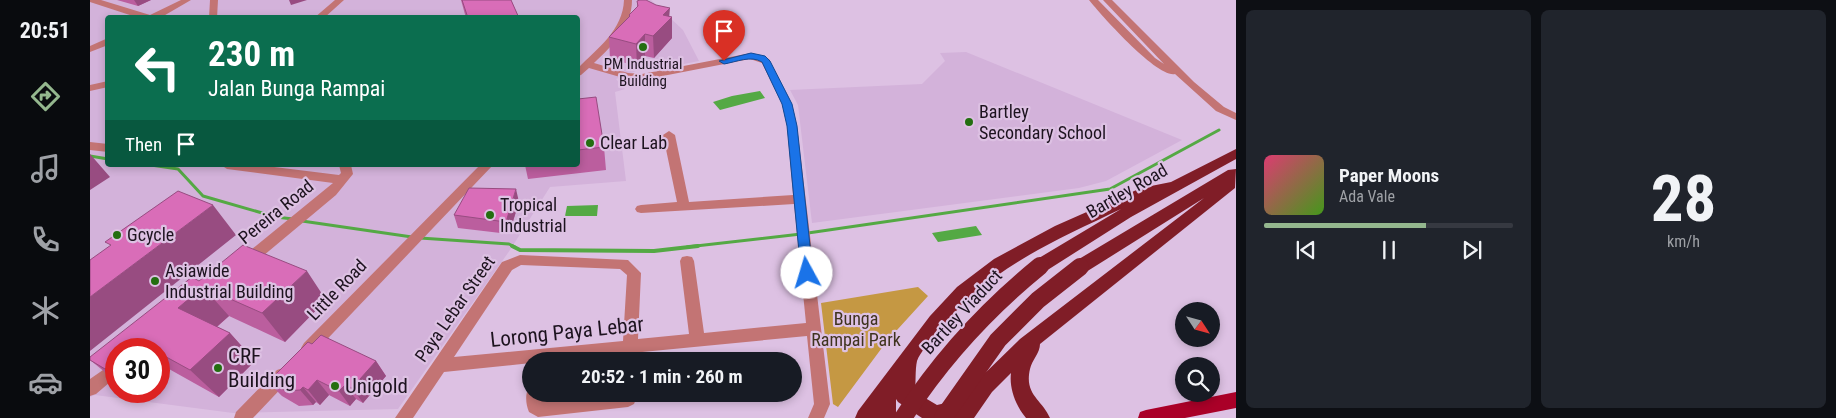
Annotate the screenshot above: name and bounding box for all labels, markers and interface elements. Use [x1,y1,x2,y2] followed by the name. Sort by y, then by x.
[703,10,745,61] pin
[710,17,738,45] icon: arrive
[20,18,70,43] text: 20:51
[208,34,295,75] text: 230 m
[125,35,190,100] icon: left
[637,41,649,53] marker: PM Industrial Building
[604,55,682,90] place label: PM Industrial Building
[208,76,385,101] text: Jalan Bunga Rampai
[28,79,63,114] icon: directions
[979,101,1106,143] place label: Bartley Secondary School
[963,116,975,128] marker: Bartley Secondary School
[172,130,200,158] icon: arrive
[600,132,667,153] place label: Clear Lab
[125,133,162,156] text: Then
[584,137,596,149] marker: Clear Lab
[28,151,63,186] icon: music
[1083,159,1171,222] street label: Bartley Road
[1651,161,1716,237] text: 28
[1339,164,1439,187] text: Paper Moons
[234,175,317,248] street label: Pereira Road
[1339,187,1395,206] text: Ada Vale
[500,194,567,236] place label: Tropical Industrial
[484,209,496,221] marker: Tropical Industrial
[28,222,63,257] icon: phone
[127,224,174,245] place label: Gcycle
[111,229,123,241] marker: Gcycle
[1667,232,1700,251] text: km/h
[1292,236,1320,264] icon: previous
[1375,236,1403,264] icon: pause
[1458,236,1486,264] icon: next
[780,246,832,298] position arrow
[410,252,499,366] street label: Paya Lebar Street
[303,255,371,324] street label: Little Road
[165,260,293,302] place label: Asiawide Industrial Building
[917,265,1006,358] street label: Bartley Viaduct
[149,275,161,287] marker: Asiawide Industrial Building
[28,293,63,328] icon: climate
[1175,302,1220,348] north arrow
[1175,302,1220,402] map controls
[811,308,901,350] park label: Bunga Rampai Park
[489,312,645,352] street label: Lorong Paya Lebar
[105,338,170,403] speed limit sign: 30
[228,344,295,392] place label: CRF Building
[1175,357,1220,402] button: search
[212,362,224,374] marker: CRF Building
[28,365,63,400] icon: car
[581,365,743,388] text: 20:52 · 1 min · 260 m
[345,374,408,398] place label: Unigold
[329,380,341,392] marker: Unigold

